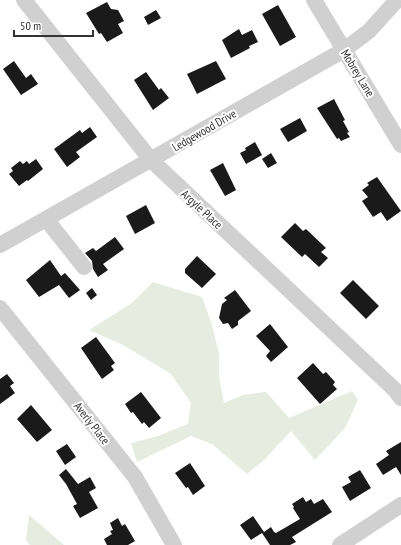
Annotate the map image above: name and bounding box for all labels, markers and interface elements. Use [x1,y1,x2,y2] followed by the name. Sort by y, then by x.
[14,12,93,38] scale bar
[20,18,41,33] text: 50 m
[338,47,378,99] street label: Mobrey Lane
[169,106,239,154] street label: Ledgewood Drive
[178,186,226,232] street label: Argyle Place
[71,399,113,447] street label: Averly Place

